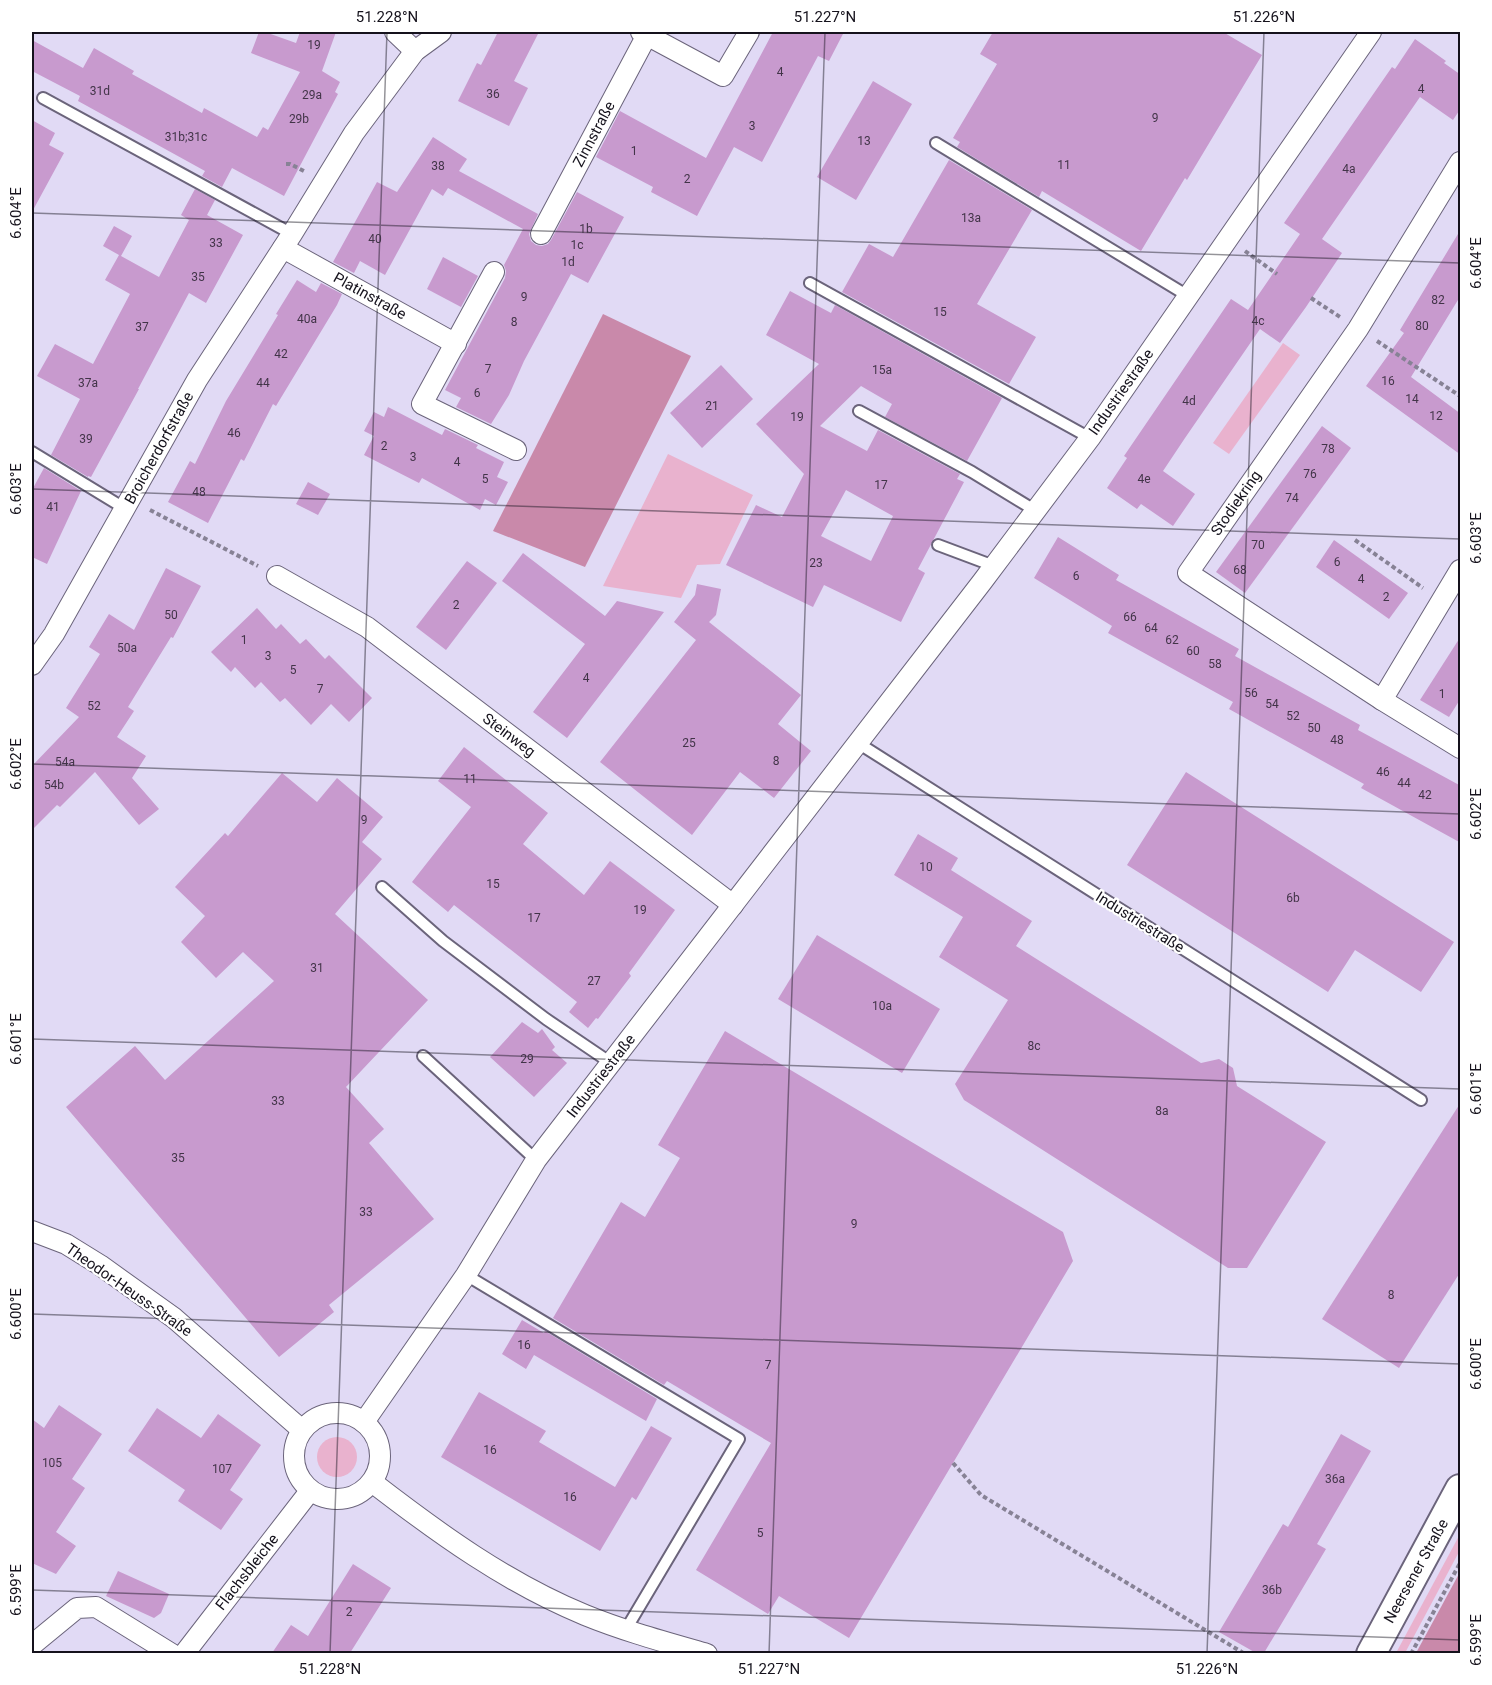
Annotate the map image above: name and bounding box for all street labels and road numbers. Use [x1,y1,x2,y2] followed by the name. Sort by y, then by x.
[569,98,619,170] street label: Zinnstraße
[330,269,410,323] street label: Platinstraße
[1085,345,1157,438] street label: Industriestraße
[121,389,197,507] street label: Broicherdorfstraße
[1207,467,1265,539] street label: Stodiekring
[479,709,539,761] street label: Steinweg
[1092,888,1188,956] street label: Industriestraße
[563,1031,639,1121] street label: Industriestraße
[62,1240,196,1340] street label: Theodor-Heuss-Straße
[1380,1516,1452,1626] street label: Neersener Straße
[212,1530,282,1614] street label: Flachsbleiche

